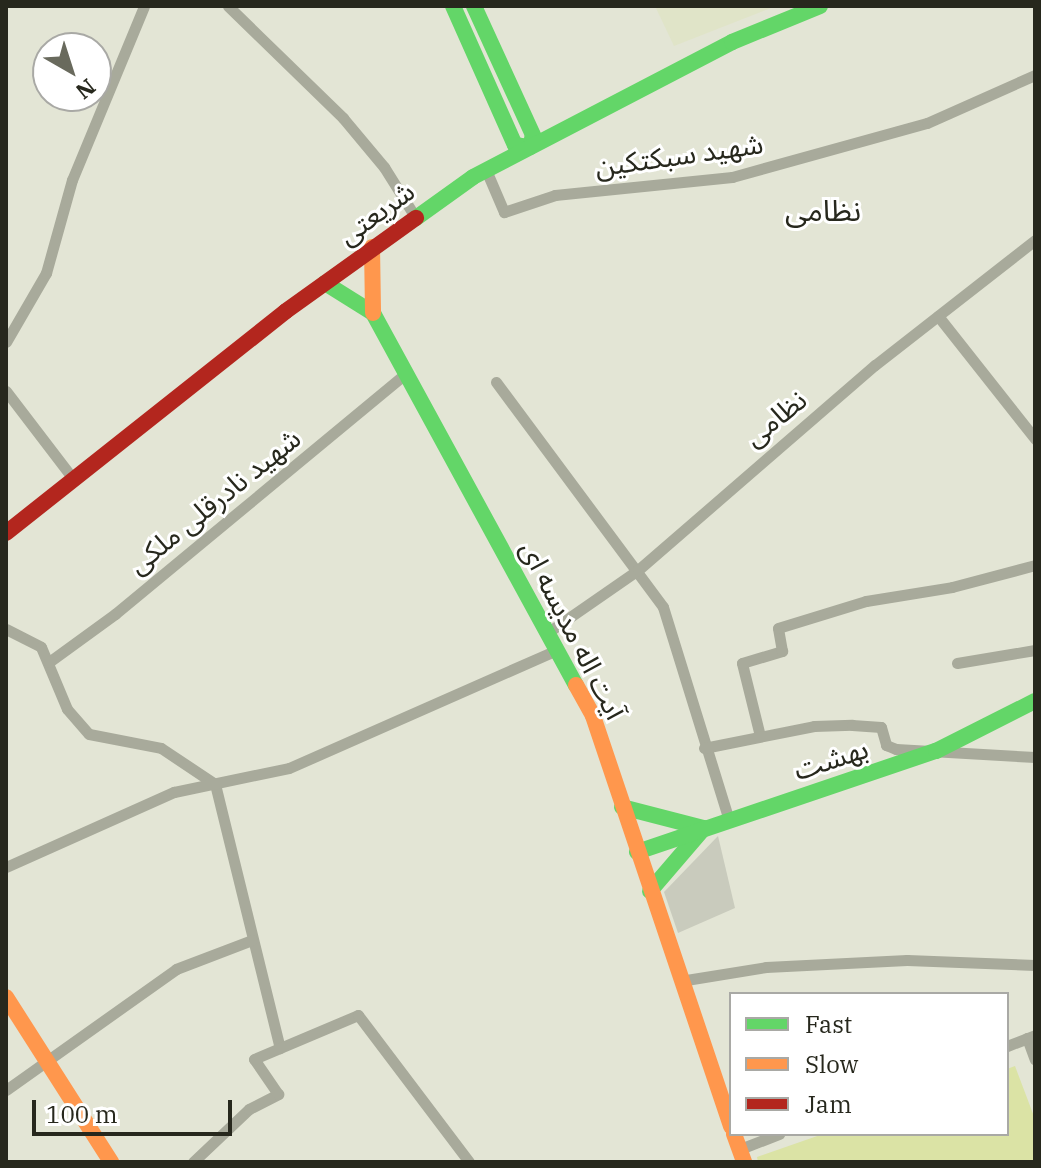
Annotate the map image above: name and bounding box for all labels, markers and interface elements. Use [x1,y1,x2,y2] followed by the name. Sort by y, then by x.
[32,32,112,112] north arrow
[70,73,102,106] text: N
[593,127,765,183] street label: شهید سبکتکین
[331,174,421,252] street label: شریعتی
[785,192,861,228] district label: نظامی
[737,383,813,453] street label: نظامی
[121,421,307,581] street label: شهید نادرقلی ملکی
[514,535,632,725] street label: آیت اله مدیسه ای
[790,731,872,787] street label: بهشت
[729,992,1009,1136] legend
[805,1008,852,1040] text: Fast
[805,1048,858,1080] text: Slow
[36,1084,236,1134] scale bar
[805,1088,852,1120] text: Jam
[46,1098,118,1130] text: 100 m

